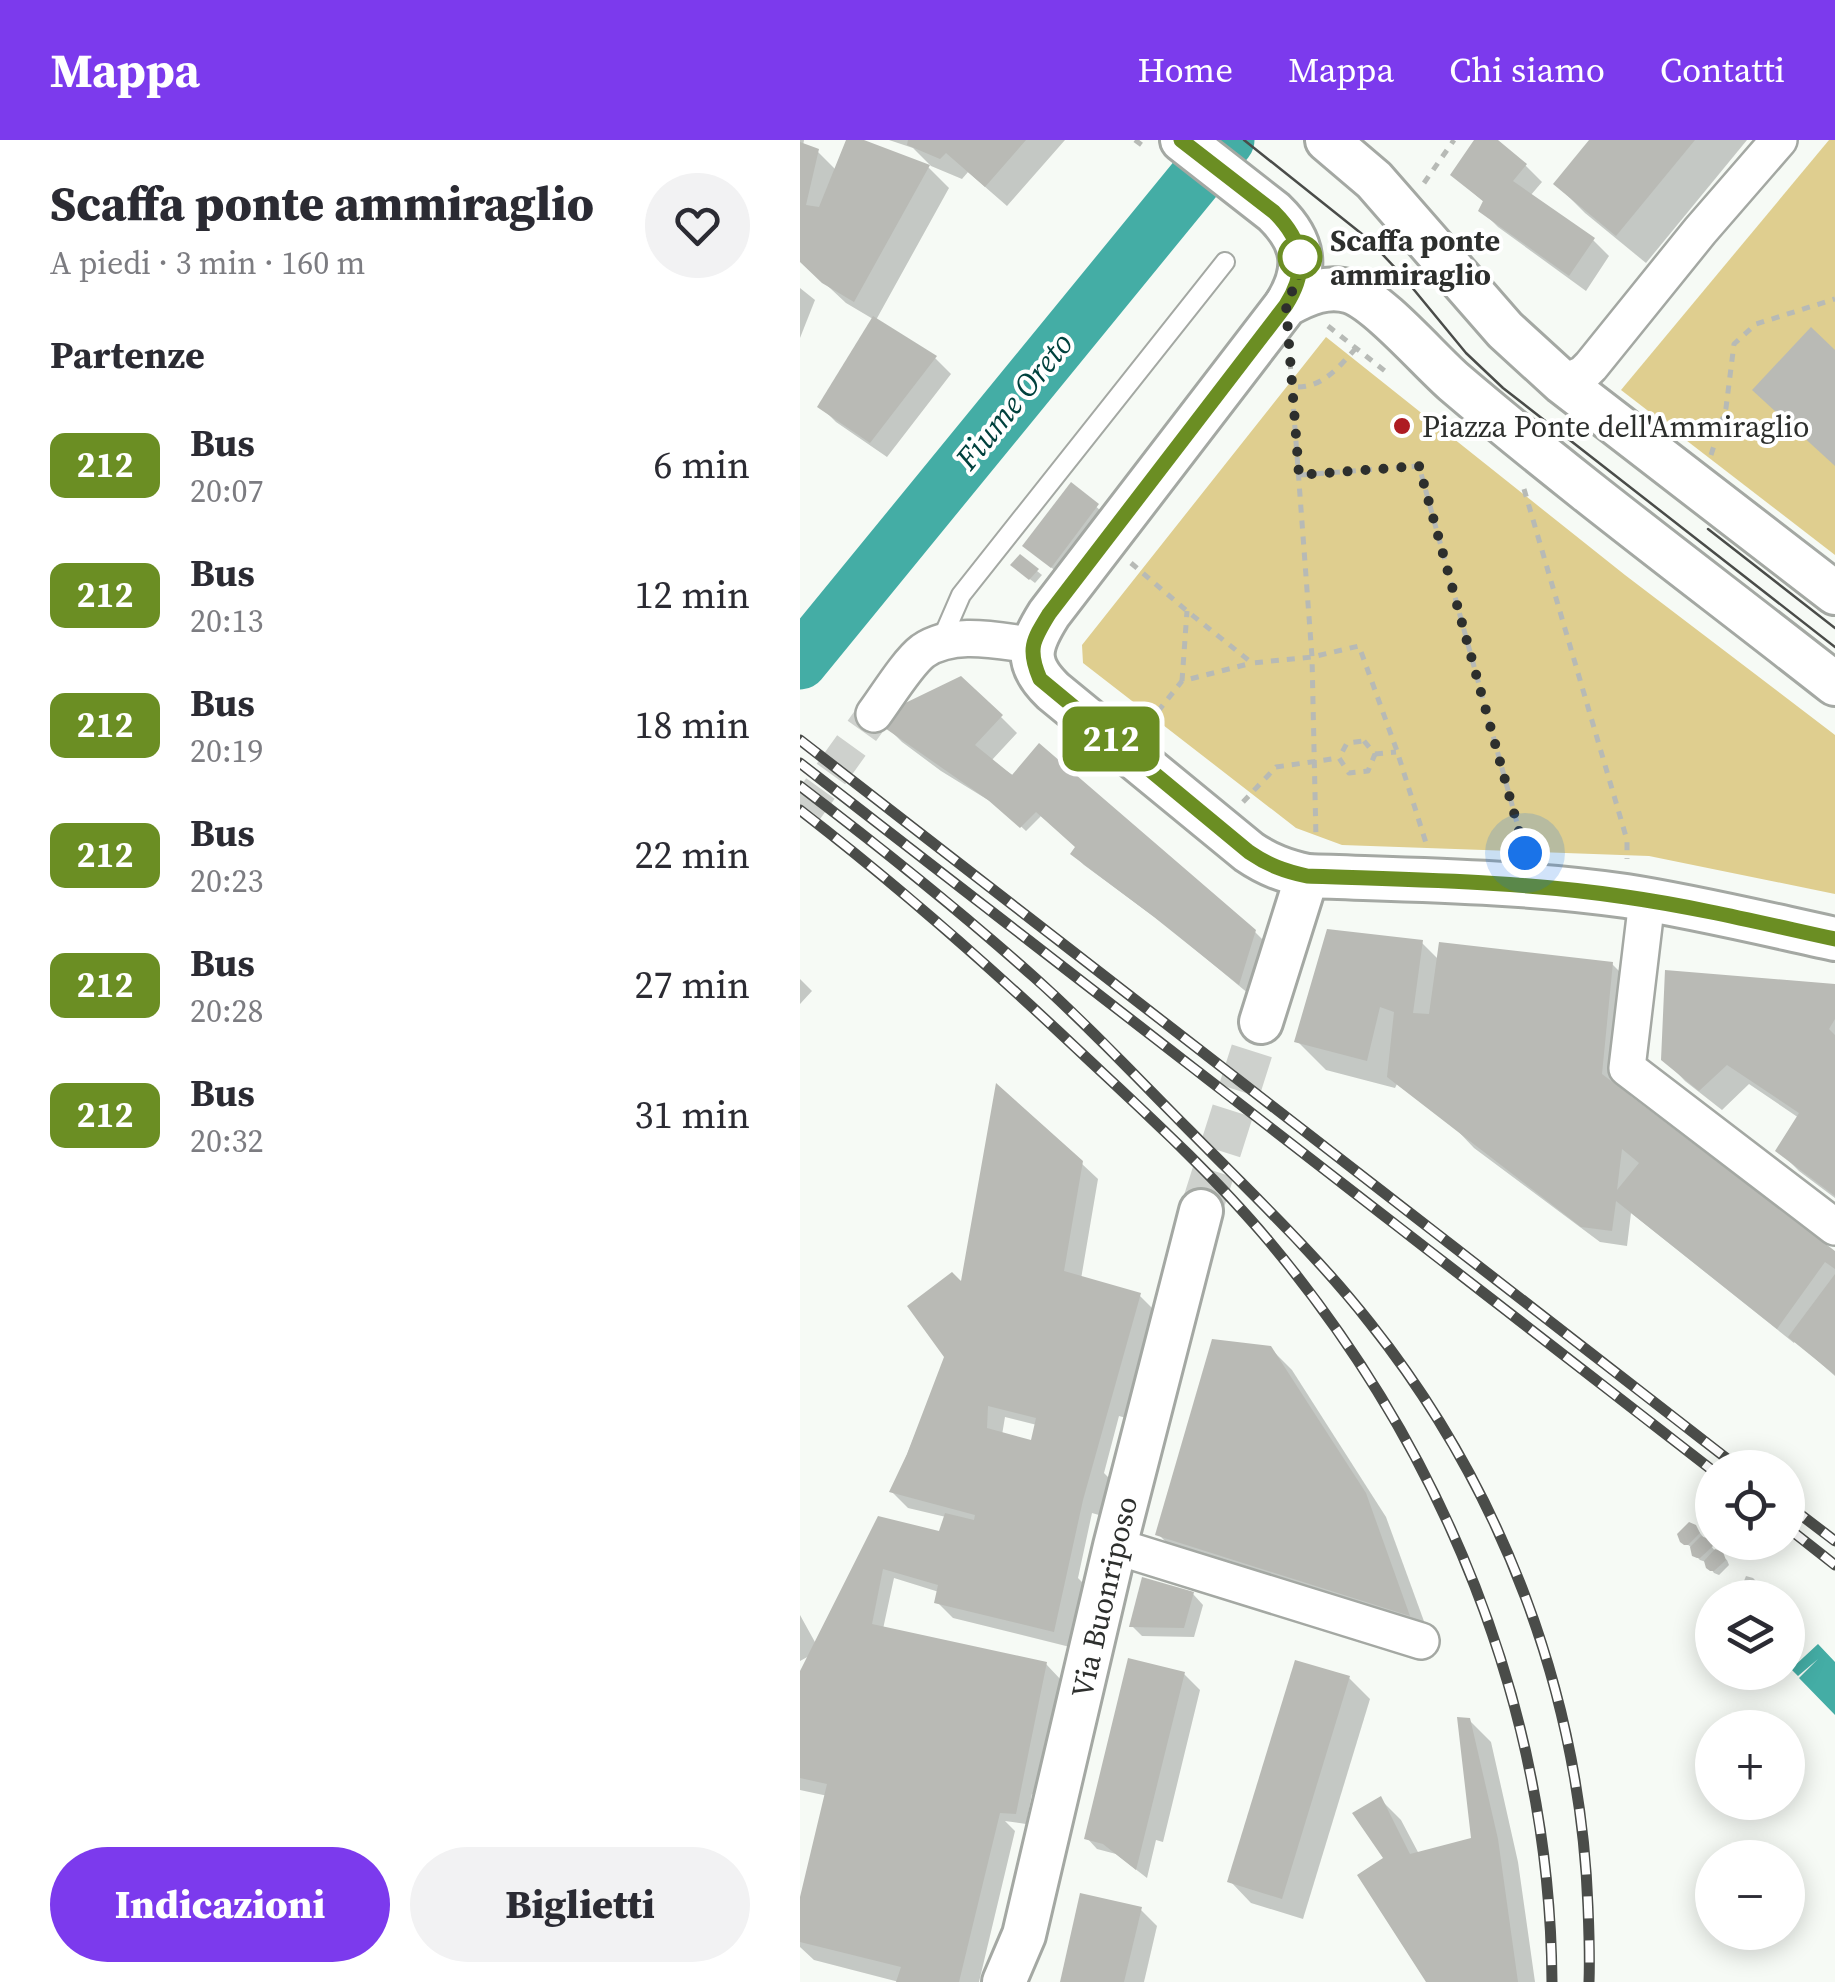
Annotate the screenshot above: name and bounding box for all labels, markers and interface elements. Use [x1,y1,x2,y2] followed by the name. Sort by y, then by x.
[50,37,200,103] text: Mappa
[1138,46,1233,94] text: Home
[1288,46,1394,94] text: Mappa
[1449,46,1605,94] text: Chi siamo
[1660,46,1785,94] text: Contatti
[50,170,594,236] text: Scaffa ponte ammiraglio
[645,173,750,278] button: heart
[1330,220,1500,295] place label: Scaffa ponte ammiraglio
[1279,236,1321,278] marker: Scaffa ponte ammiraglio
[50,241,365,285] text: A piedi · 3 min · 160 m
[944,323,1083,480] water label: Fiume Oreto
[50,329,205,381] text: Partenze
[1422,406,1809,447] place label: Piazza Ponte dell'Ammiraglio
[1391,415,1413,437] marker: Piazza Ponte dell'Ammiraglio
[190,417,255,469] text: Bus
[654,439,750,491] text: 6 min
[77,441,133,489] text: 212
[190,469,264,513] text: 20:07
[190,547,255,599] text: Bus
[635,569,750,621] text: 12 min
[77,571,133,619] text: 212
[190,599,264,643] text: 20:13
[190,677,255,729] text: Bus
[635,699,750,751] text: 18 min
[77,701,133,749] text: 212
[1054,706,1168,772] line badge: 212
[1083,715,1139,763] text: 212
[190,729,264,773] text: 20:19
[190,807,255,859] text: Bus
[1500,828,1550,878] your location
[635,829,750,881] text: 22 min
[77,831,133,879] text: 212
[190,859,264,903] text: 20:23
[190,937,255,989] text: Bus
[635,959,750,1011] text: 27 min
[77,961,133,1009] text: 212
[190,989,264,1033] text: 20:28
[190,1067,255,1119] text: Bus
[635,1089,750,1141] text: 31 min
[77,1091,133,1139] text: 212
[190,1119,264,1163] text: 20:32
[1695,1450,1805,1950] map controls
[1695,1450,1805,1560] button: locate
[1061,1492,1147,1702] street label: Via Buonriposo
[1695,1580,1805,1690] button: layers
[1695,1710,1805,1820] button: +
[1695,1840,1805,1950] button: −
[50,1847,390,1962] button: Indicazioni
[410,1847,750,1962] button: Biglietti

